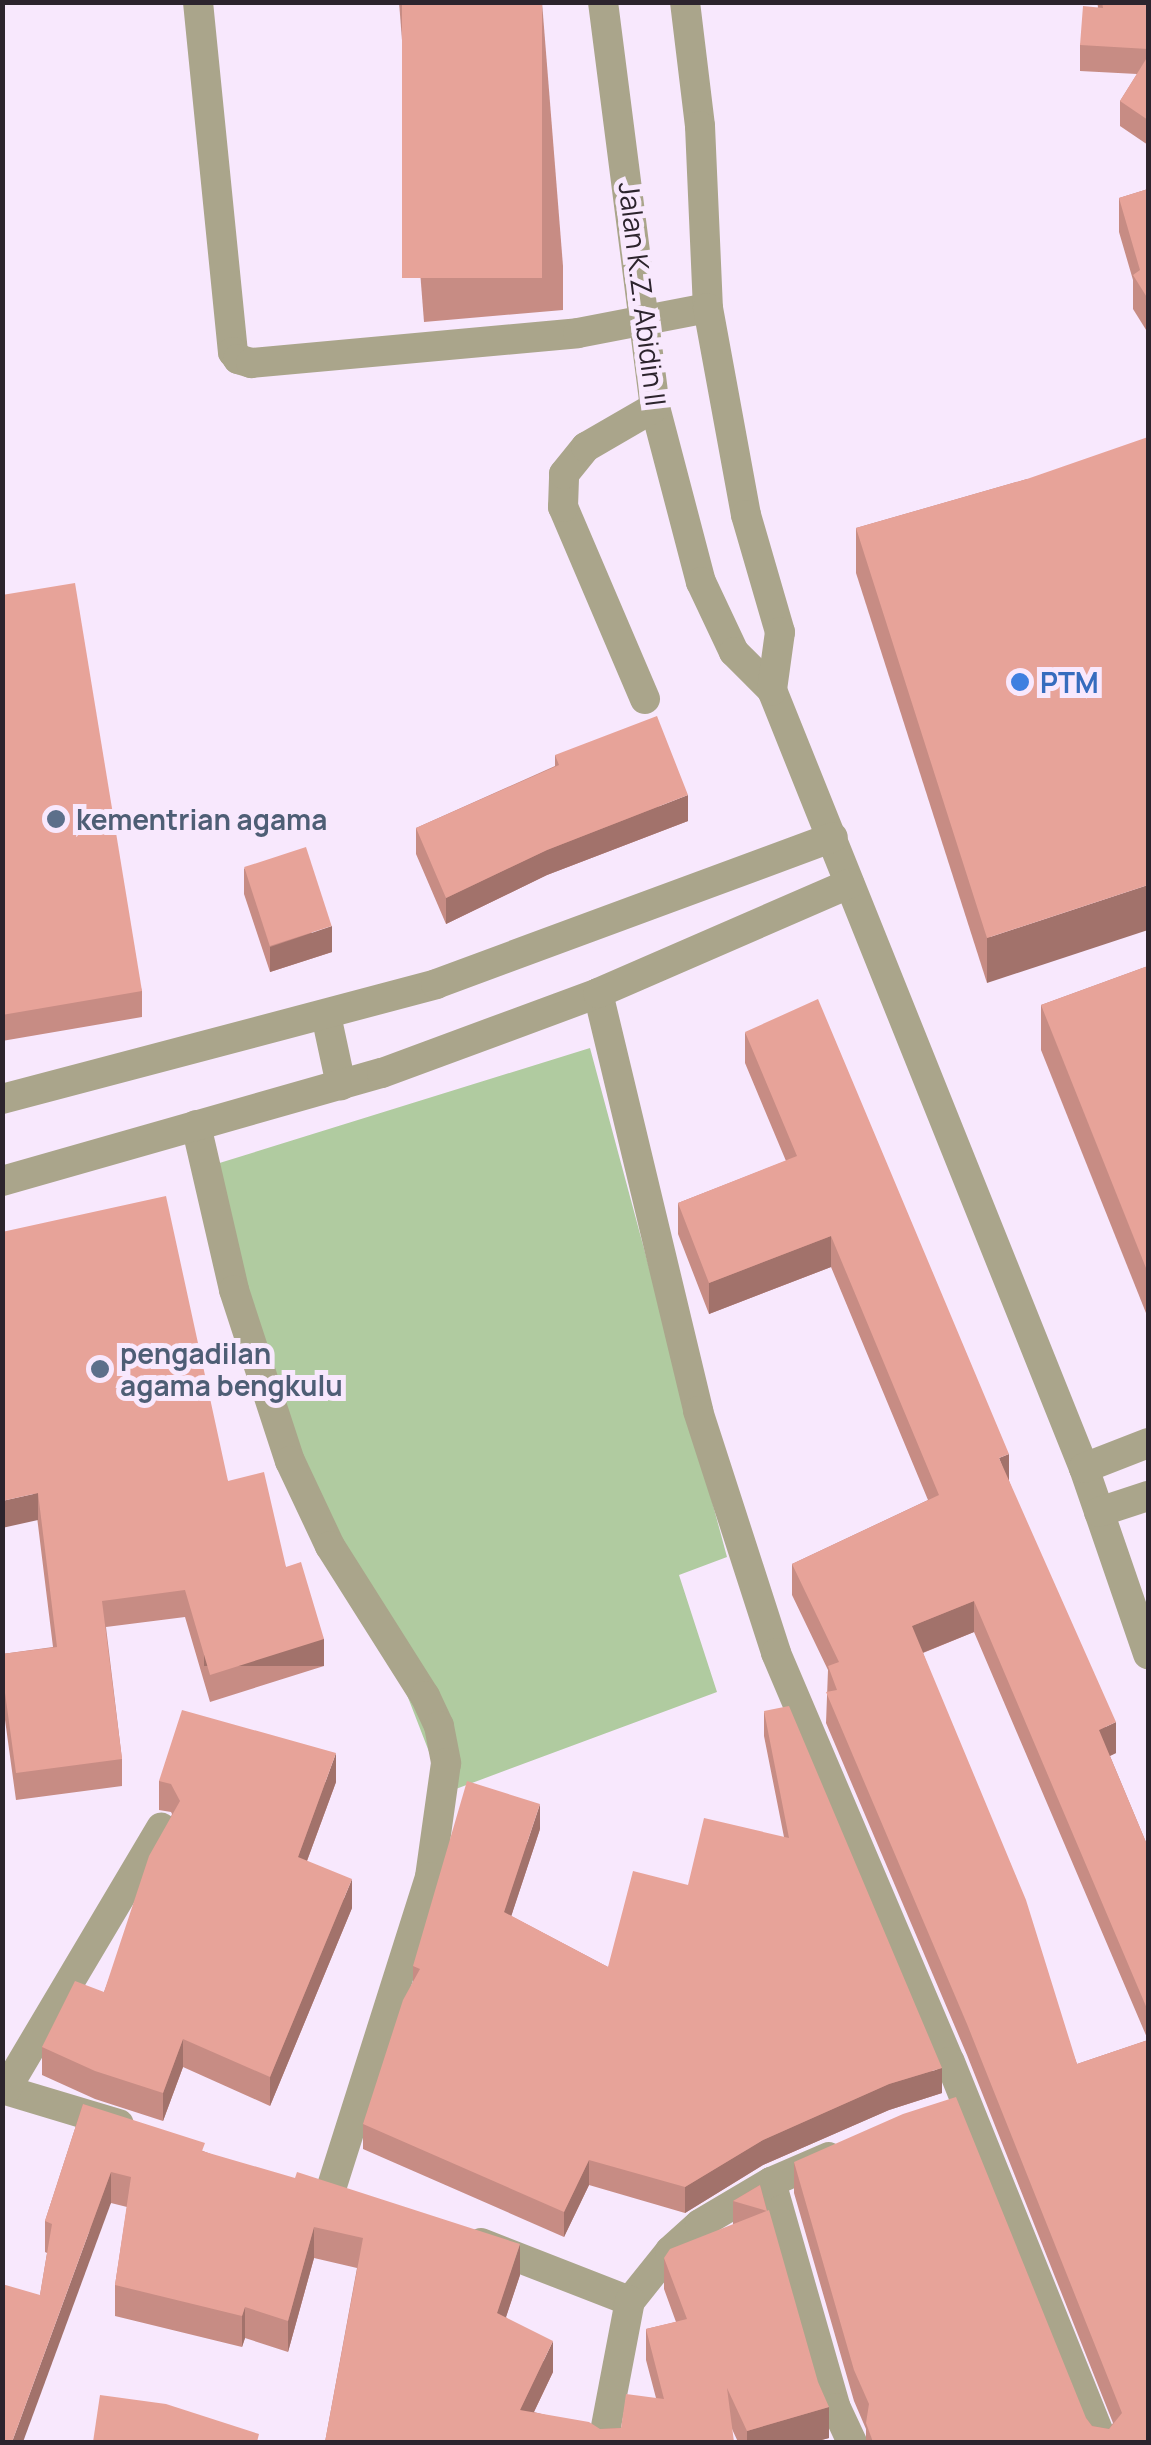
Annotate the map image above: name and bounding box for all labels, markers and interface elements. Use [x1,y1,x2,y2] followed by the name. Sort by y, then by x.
[613,180,673,408] street label: Jalan K.Z. Abidin II
[1040,665,1099,699] place label: PTM
[1009,671,1031,693] marker: PTM
[76,802,327,836] place label: kementrian agama
[45,808,67,830] marker: kementrian agama
[120,1336,343,1402] place label: pengadilan agama bengkulu
[89,1358,111,1380] marker: pengadilan agama bengkulu

